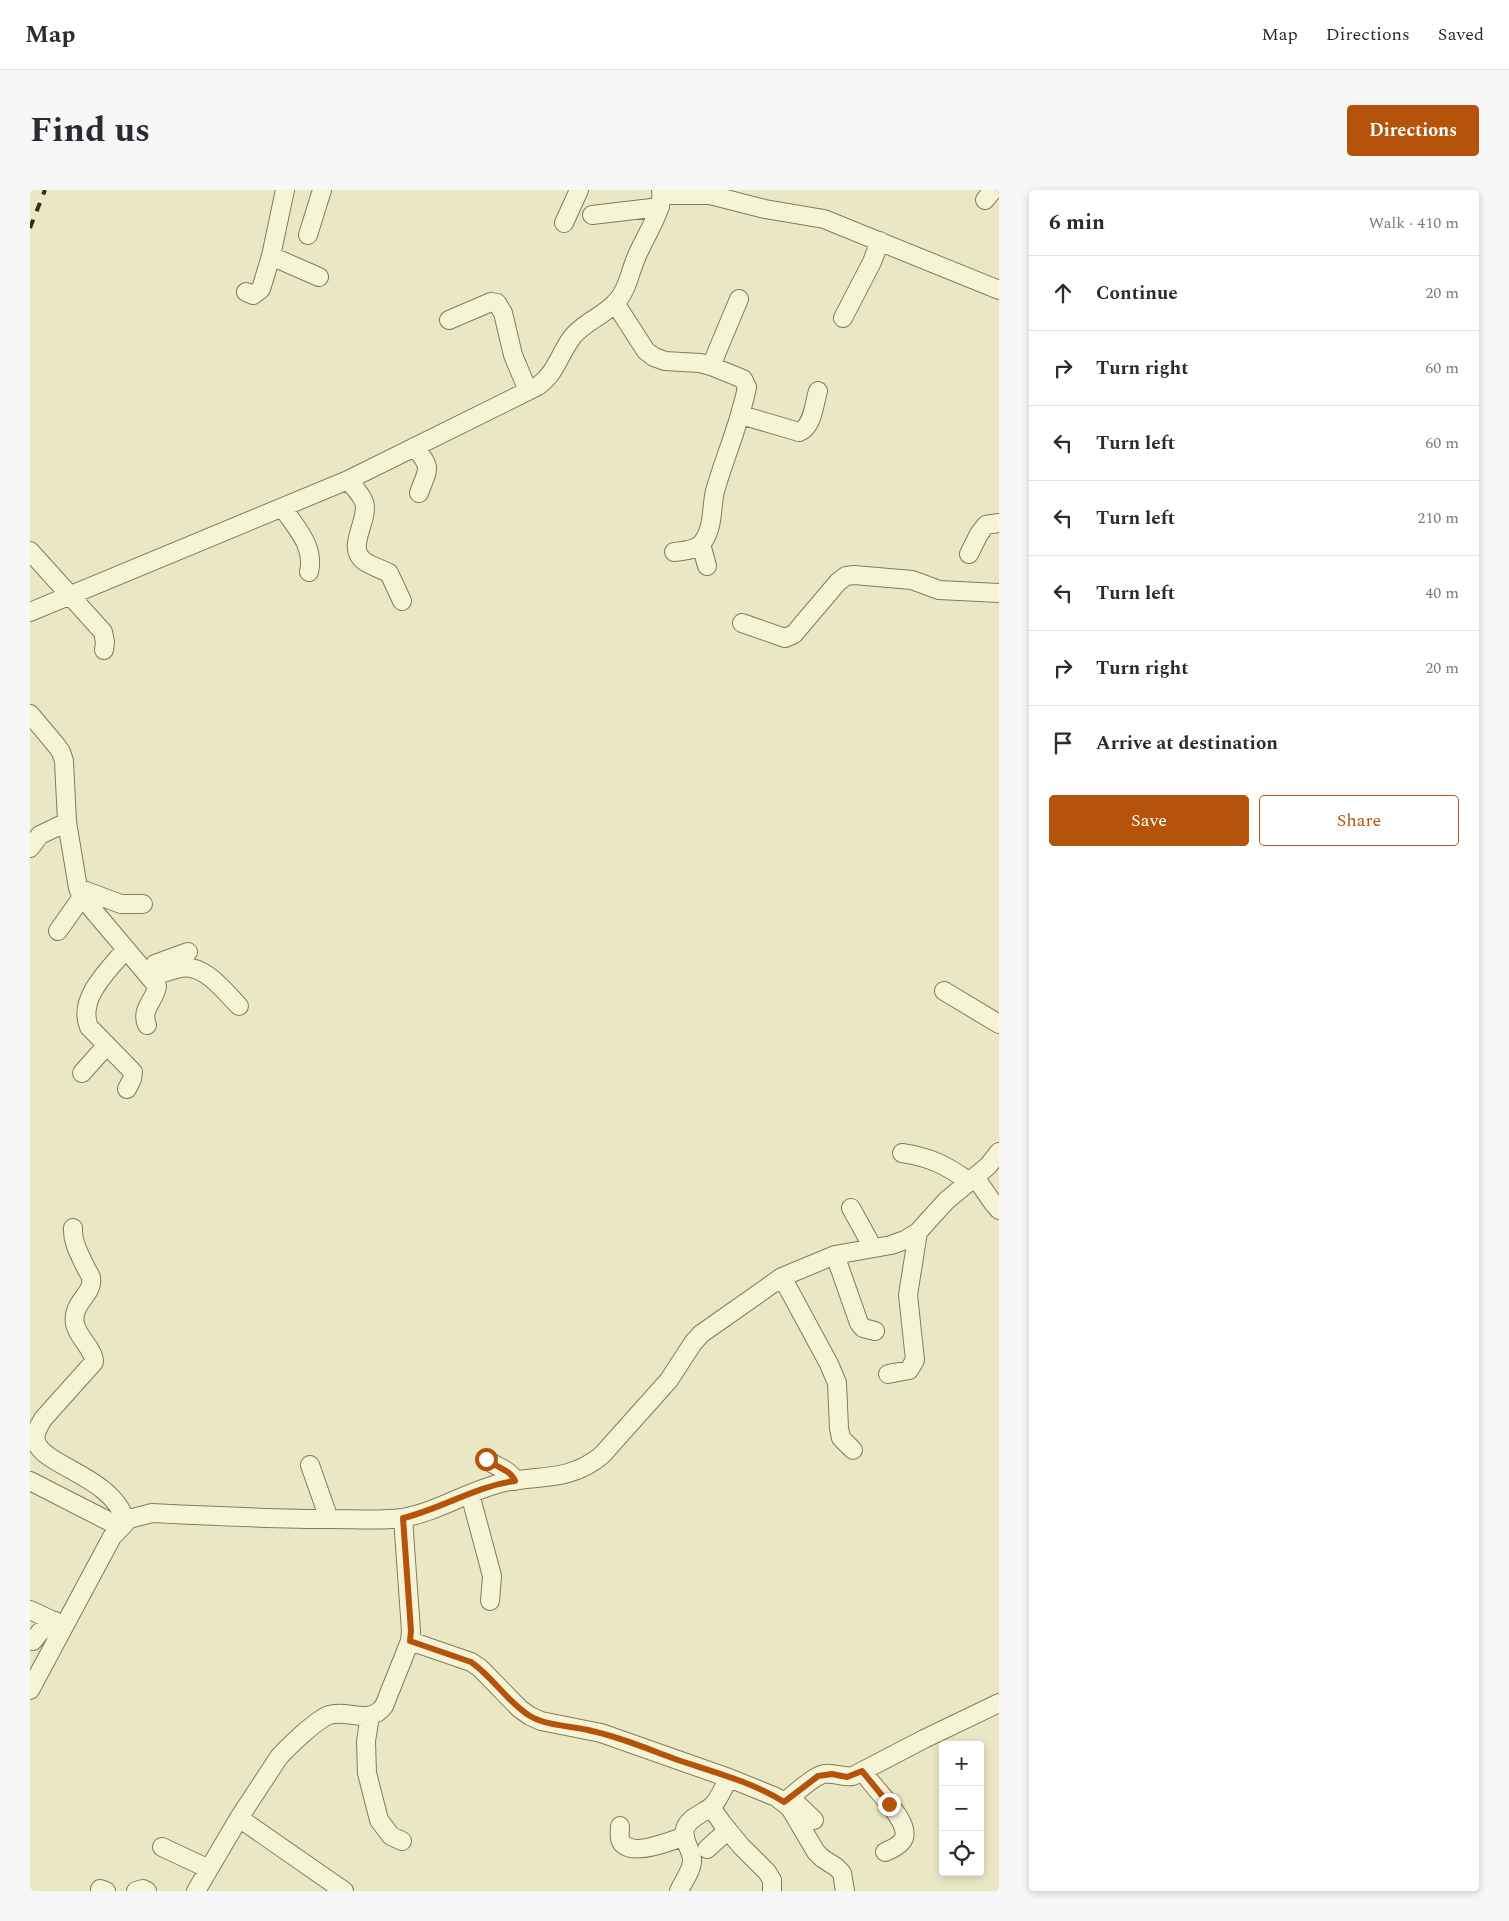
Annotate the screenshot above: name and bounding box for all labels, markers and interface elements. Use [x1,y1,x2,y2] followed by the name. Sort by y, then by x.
[25,17,75,53] text: Map
[1262,21,1298,48] text: Map
[1326,21,1410,48] text: Directions
[1438,21,1484,48] text: Saved
[30,104,150,157] text: Find us
[1347,105,1479,156] button: Directions
[1049,207,1105,239] text: 6 min
[1368,211,1459,235] text: Walk · 410 m
[1049,279,1077,307] icon: ahead
[1096,279,1178,308] text: Continue
[1425,281,1459,305] text: 20 m
[1049,354,1077,382] icon: right
[1096,354,1189,383] text: Turn right
[1425,356,1459,380] text: 60 m
[1049,429,1077,457] icon: left
[1096,429,1175,458] text: Turn left
[1425,431,1459,455] text: 60 m
[1049,504,1077,532] icon: left
[1096,504,1175,533] text: Turn left
[1417,506,1459,530] text: 210 m
[1049,579,1077,607] icon: left
[1096,579,1175,608] text: Turn left
[1425,581,1459,605] text: 40 m
[1049,654,1077,682] icon: right
[1096,654,1189,683] text: Turn right
[1425,656,1459,680] text: 20 m
[1049,729,1077,757] icon: arrive
[1096,729,1278,758] text: Arrive at destination
[1049,795,1249,846] button: Save
[1259,795,1459,846] button: Share
[475,1448,498,1471] route start
[939,1741,984,1876] map controls
[939,1741,984,1786] button: +
[939,1786,984,1831] button: −
[878,1793,901,1816] route end
[939,1831,984,1876] button: locate

